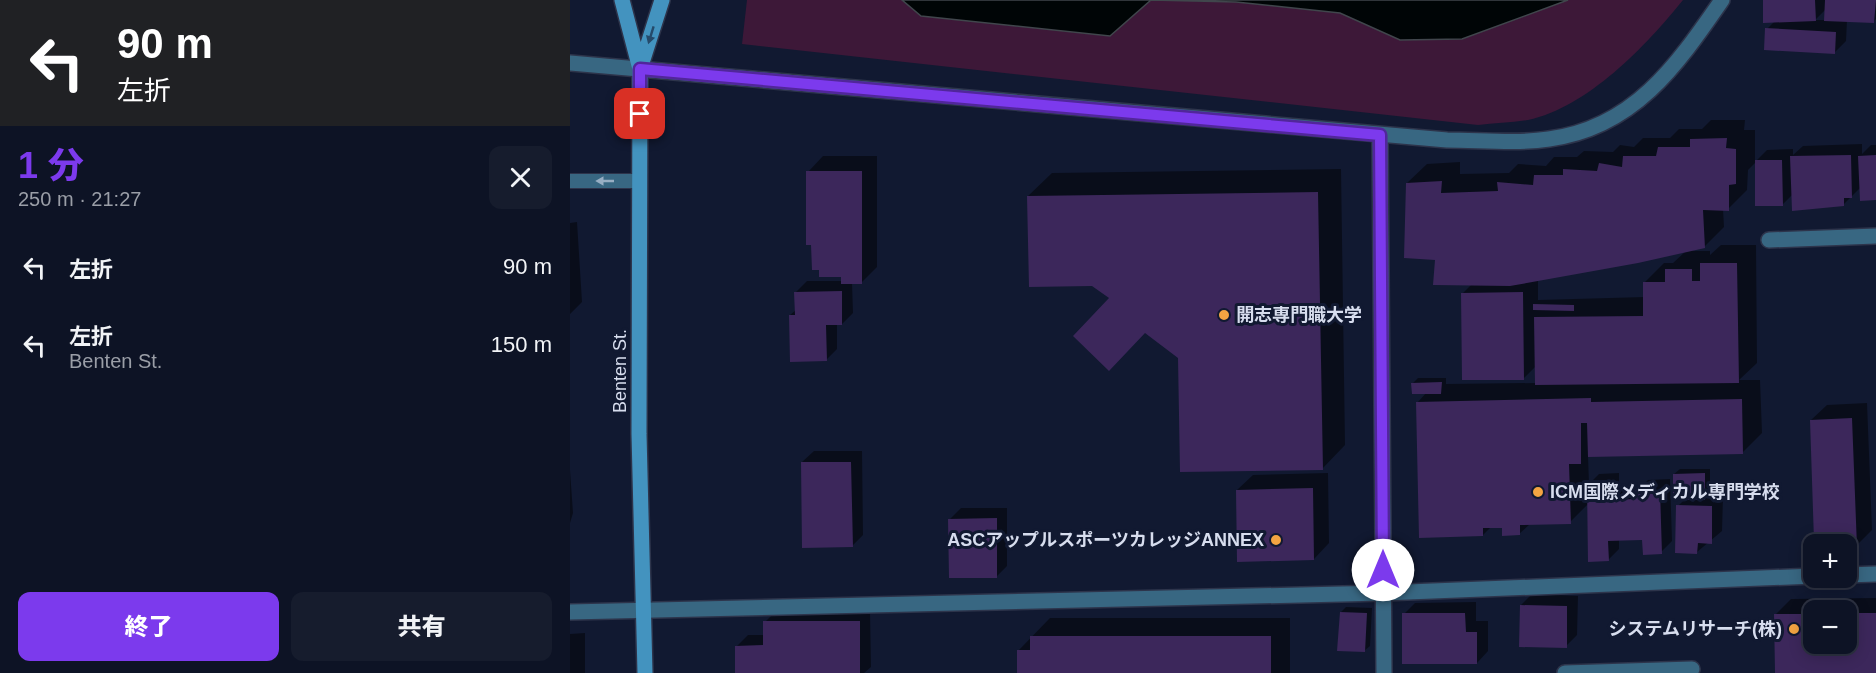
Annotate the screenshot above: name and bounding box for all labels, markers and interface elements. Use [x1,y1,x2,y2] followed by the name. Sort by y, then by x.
[117,20,213,67] text: 90 m
[18,24,96,102] icon: left
[646,26,655,44] one-way arrow
[117,76,171,106] text: 左折
[614,88,665,139] pin
[623,97,656,130] icon: arrive
[18,145,84,186] text: 1 分
[489,146,552,209] button: close
[595,176,614,186] one-way arrow
[18,188,141,210] text: 250 m · 21:27
[18,251,51,284] icon: left
[503,254,552,279] text: 90 m
[69,257,113,282] text: 左折
[1236,305,1362,325] place label: 開志専門職大学
[1217,308,1231,322] marker: 開志専門職大学
[69,324,113,349] text: 左折
[18,329,51,362] icon: left
[610,329,630,413] street label: Benten St.
[491,332,552,357] text: 150 m
[69,350,162,372] text: Benten St.
[1550,482,1780,502] place label: ICM国際メディカル専門学校
[1531,485,1545,499] marker: ICM国際メディカル専門学校
[947,530,1264,550] place label: ASCアップルスポーツカレッジANNEX
[1269,533,1283,547] marker: ASCアップルスポーツカレッジANNEX
[1803,534,1857,654] map controls
[1803,534,1857,588] button: +
[1351,538,1415,602] position arrow
[18,592,279,661] button: 終了
[291,592,552,661] button: 共有
[1803,600,1857,654] button: −
[1609,619,1782,639] place label: システムリサーチ(株)
[1787,622,1801,636] marker: システムリサーチ(株)

